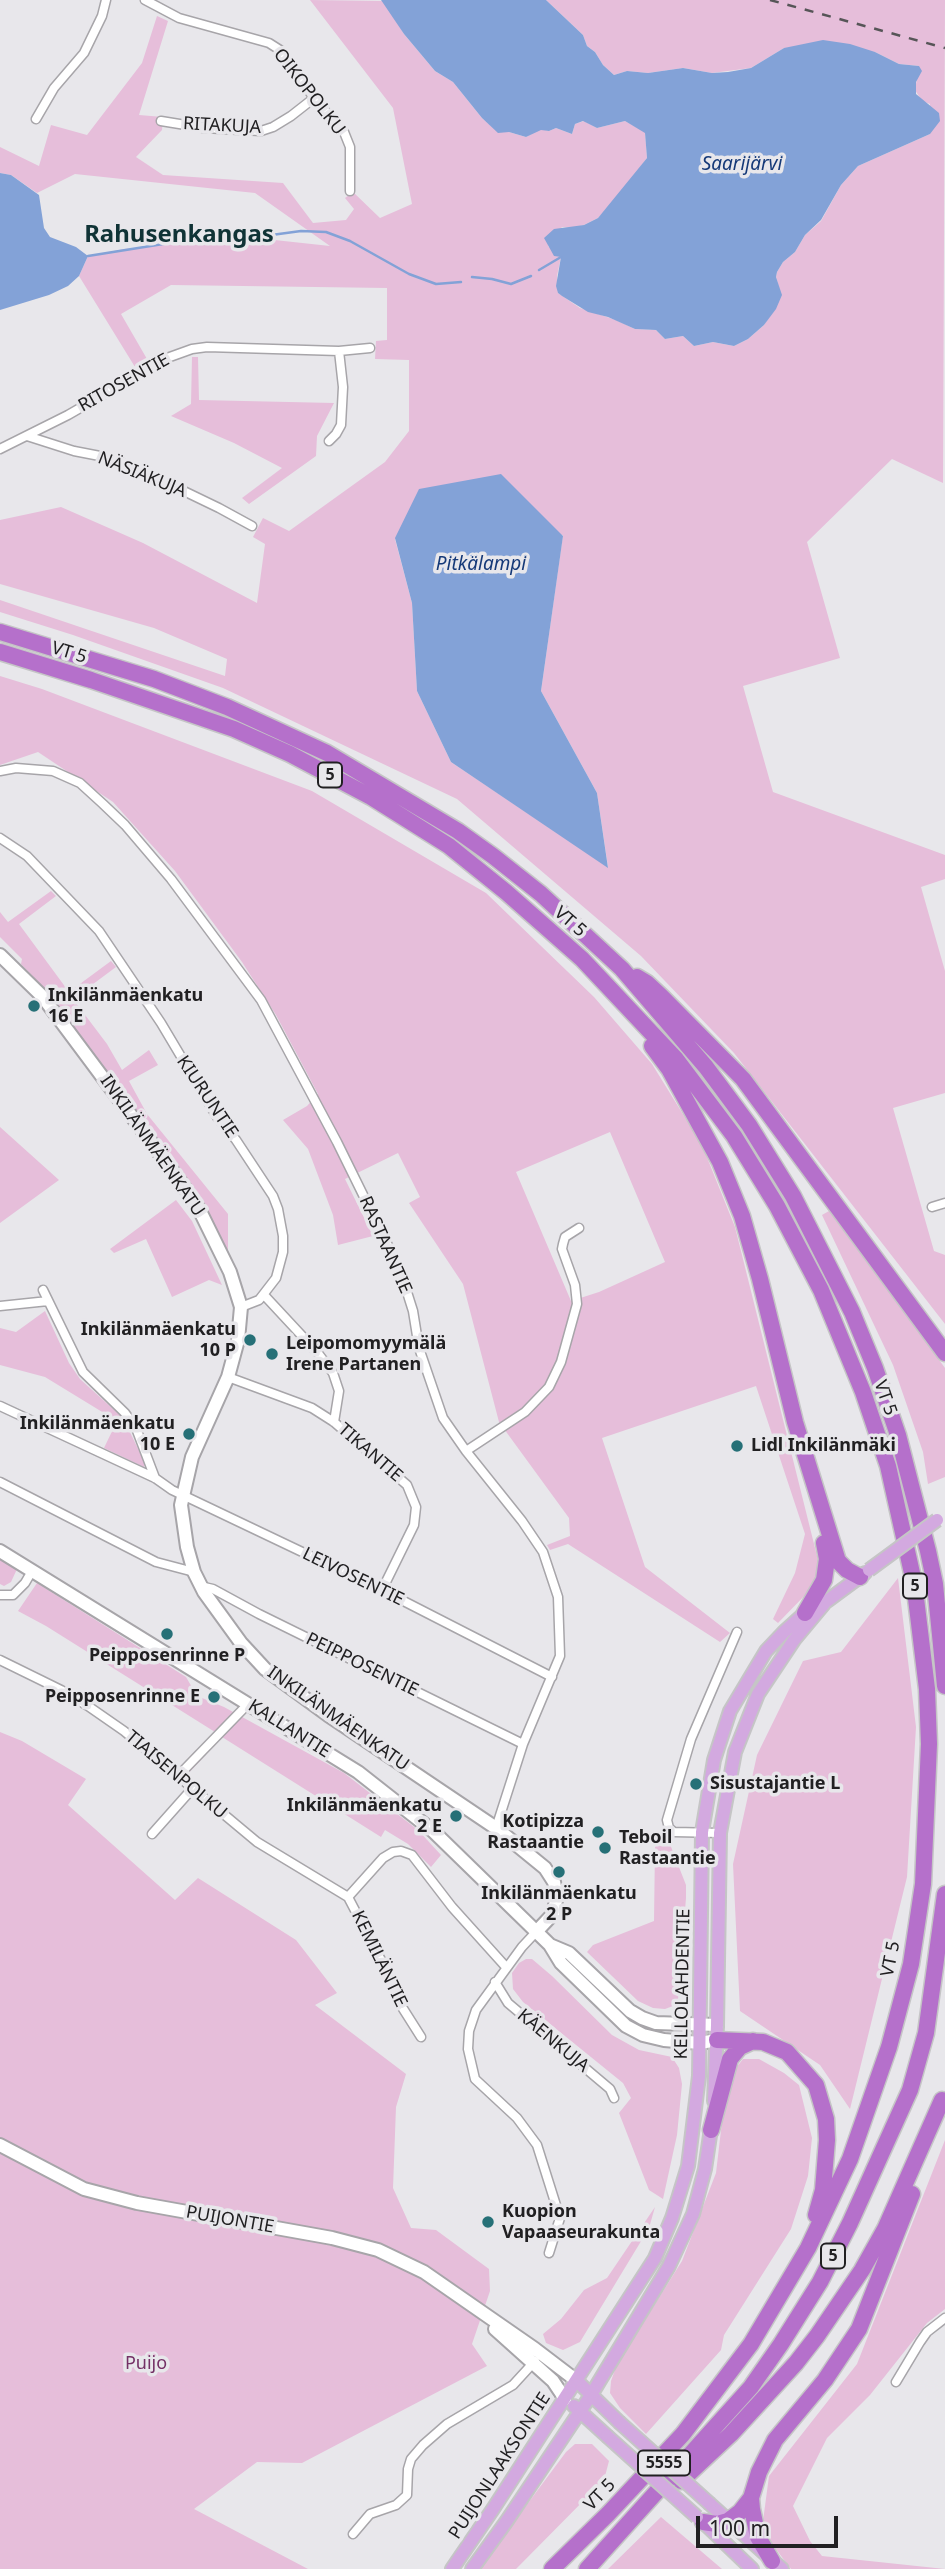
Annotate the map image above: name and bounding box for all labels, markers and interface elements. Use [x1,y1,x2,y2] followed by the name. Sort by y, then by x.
[269,45,349,139] street label: OIKOPOLKU
[182,113,262,139] street label: RITAKUJA
[702,154,782,176] water label: Saarijärvi
[84,221,274,249] district label: Rahusenkangas
[75,349,173,417] street label: RITOSENTIE
[95,447,189,503] street label: NÄSIÄKUJA
[436,554,526,576] water label: Pitkälampi
[49,637,89,669] street label: VT 5
[318,762,342,788] road number: 5
[549,902,591,942] street label: VT 5
[48,985,203,1028] place label: Inkilänmäenkatu 16 E
[26,998,42,1014] marker: Inkilänmäenkatu 16 E
[172,1052,242,1142] street label: KIURUNTIE
[95,1071,209,1221] street label: INKILÄNMÄENKATU
[354,1193,416,1297] street label: RASTAANTIE
[81,1319,236,1362] place label: Inkilänmäenkatu 10 P
[242,1332,258,1348] marker: Inkilänmäenkatu 10 P
[286,1333,446,1376] place label: Leipomomyymälä Irene Partanen
[264,1346,280,1362] marker: Leipomomyymälä Irene Partanen
[869,1378,901,1418] street label: VT 5
[20,1413,175,1456] place label: Inkilänmäenkatu 10 E
[333,1419,407,1487] street label: TIKANTIE
[181,1426,197,1442] marker: Inkilänmäenkatu 10 E
[751,1435,896,1457] place label: Lidl Inkilänmäki
[729,1438,745,1454] marker: Lidl Inkilänmäki
[299,1543,407,1611] street label: LEIVOSENTIE
[903,1574,927,1598] road number: 5
[159,1626,175,1642] marker: Peipposenrinne P
[302,1628,422,1702] street label: PEIPPOSENTIE
[89,1645,245,1667] place label: Peipposenrinne P
[263,1662,413,1776] street label: INKILÄNMÄENKATU
[45,1686,200,1708] place label: Peipposenrinne E
[206,1689,222,1705] marker: Peipposenrinne E
[244,1695,334,1763] street label: KALLANTIE
[121,1726,231,1824] street label: TIAISENPOLKU
[710,1773,840,1795] place label: Sisustajantie L
[688,1776,704,1792] marker: Sisustajantie L
[287,1795,442,1838] place label: Inkilänmäenkatu 2 E
[448,1808,464,1824] marker: Inkilänmäenkatu 2 E
[487,1811,584,1854] place label: Kotipizza Rastaantie
[590,1824,606,1840] marker: Kotipizza Rastaantie
[619,1827,716,1870] place label: Teboil Rastaantie
[597,1840,613,1856] marker: Teboil Rastaantie
[551,1864,567,1880] marker: Inkilänmäenkatu 2 P
[481,1883,637,1926] place label: Inkilänmäenkatu 2 P
[346,1907,412,2011] street label: KEMILÄNTIE
[671,1908,695,2060] street label: KELLOLAHDENTIE
[877,1939,905,1979] street label: VT 5
[513,2005,593,2077] street label: KÄENKUJA
[502,2201,660,2244] place label: Kuopion Vapaaseurakunta
[184,2202,276,2238] street label: PUIJONTIE
[480,2214,496,2230] marker: Kuopion Vapaaseurakunta
[821,2244,845,2268] road number: 5
[125,2353,167,2375] park label: Puijo
[445,2389,555,2543] street label: PUIJONLAAKSONTIE
[638,2450,690,2476] road number: 5555
[580,2475,620,2515] street label: VT 5
[700,2502,842,2546] scale bar
[709,2514,770,2542] text: 100 m

